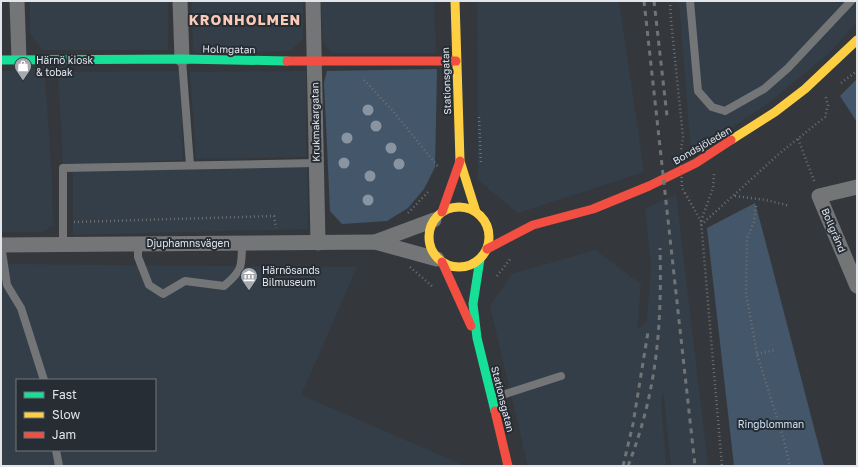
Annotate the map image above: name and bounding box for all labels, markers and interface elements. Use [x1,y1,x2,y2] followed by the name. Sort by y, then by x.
[189,11,301,28] district label: KRONHOLMEN
[202,43,256,55] street label: Holmgatan
[439,47,453,115] street label: Stationsgatan
[36,54,93,78] place label: Härnö kiosk & tobak
[13,56,33,81] shop icon: Härnö kiosk & tobak
[308,82,322,162] street label: Krukmakargatan
[670,123,734,167] street label: Bondsjöleden
[819,206,849,254] street label: Bollgränd
[146,237,230,249] street label: Djuphamnsvägen
[262,264,320,288] place label: Härnösands Bilmuseum
[239,266,259,291] museum icon: Härnösands Bilmuseum
[489,365,517,433] street label: Stationsgatan
[16,379,156,451] legend
[52,387,77,402] text: Fast
[52,407,80,422] text: Slow
[738,418,804,430] park label: Ringblomman
[52,427,76,442] text: Jam

